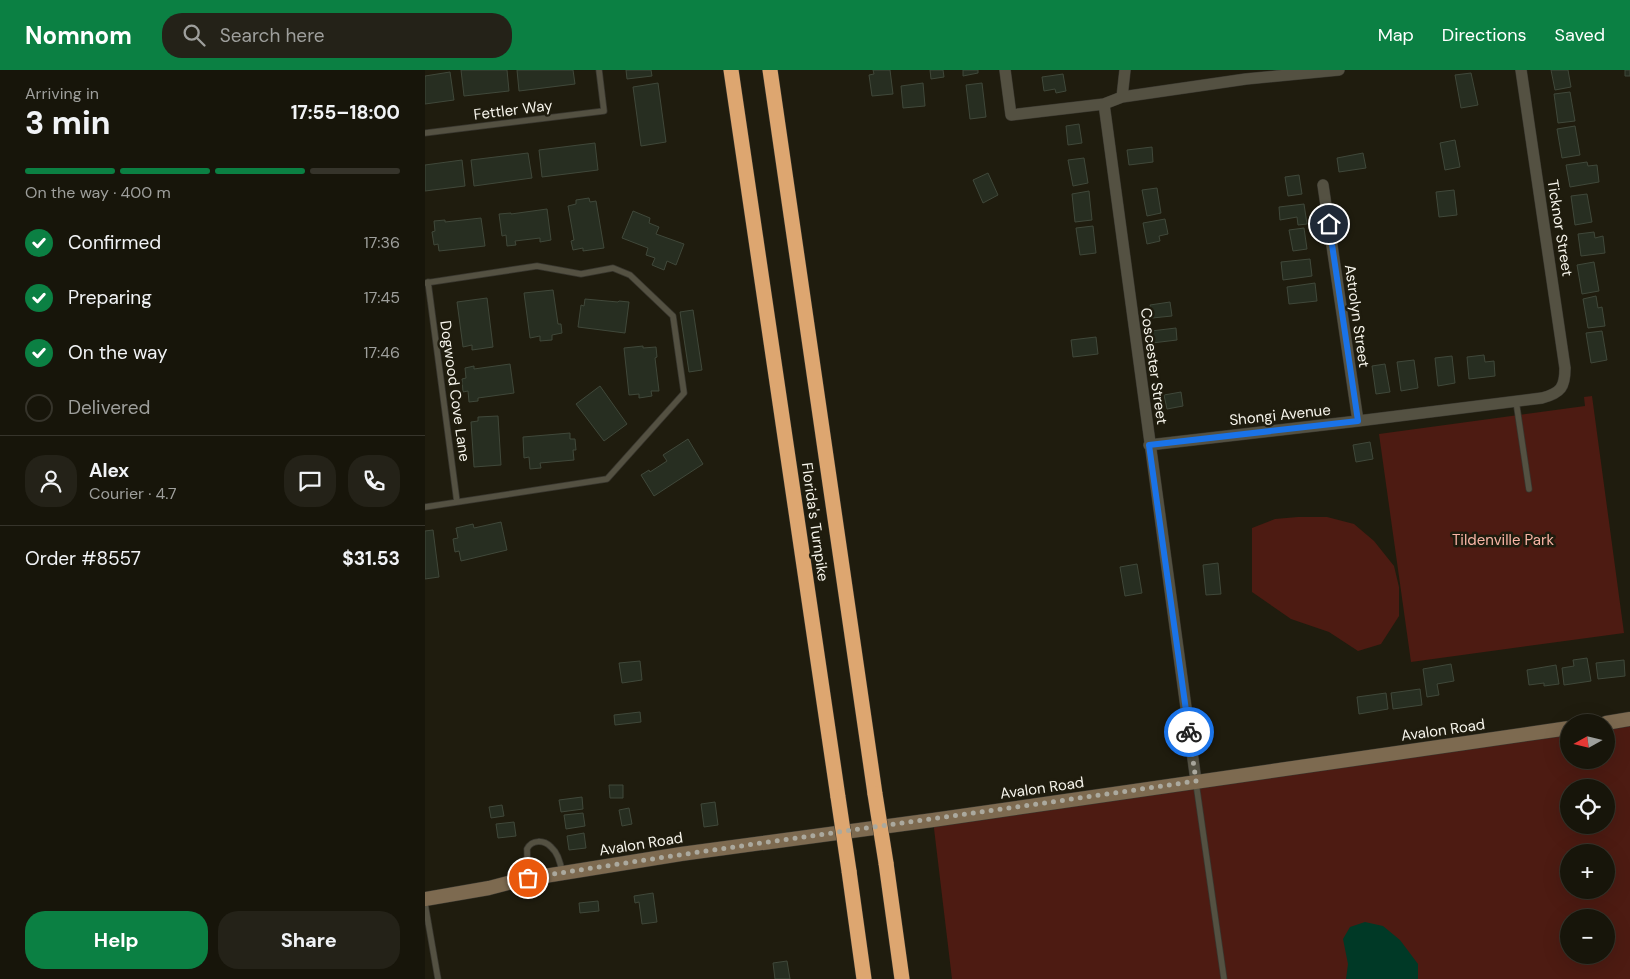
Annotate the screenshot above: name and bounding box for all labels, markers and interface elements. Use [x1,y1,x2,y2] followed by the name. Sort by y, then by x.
[162,13,512,58] search box
[25,20,132,51] text: Nomnom
[180,21,208,49] icon: search
[220,23,325,48] text: Search here
[1378,23,1414,47] text: Map
[1442,23,1527,47] text: Directions
[1555,23,1605,47] text: Saved
[25,83,99,104] text: Arriving in
[472,95,554,125] street label: Fettler Way
[291,100,400,125] text: 17:55–18:00
[25,102,110,144] text: 3 min
[1542,178,1578,278] street label: Ticknor Street
[25,182,171,203] text: On the way · 400 m
[1308,203,1350,245] pin
[1315,210,1343,238] icon: home
[25,229,53,257] icon: check
[68,230,161,255] text: Confirmed
[364,232,400,253] text: 17:36
[1340,263,1374,369] street label: Astrolyn Street
[25,284,53,312] icon: check
[68,285,152,310] text: Preparing
[364,287,400,308] text: 17:45
[1136,306,1172,426] street label: Coscester Street
[435,319,475,463] street label: Dogwood Cove Lane
[25,339,53,367] icon: check
[68,340,168,365] text: On the way
[363,342,400,363] text: 17:46
[68,395,150,420] text: Delivered
[1228,400,1332,430] street label: Shongi Avenue
[25,455,77,507] button: person
[284,455,336,507] button: chat
[348,455,400,507] button: phone
[89,458,129,483] text: Alex
[797,461,833,583] street label: Florida's Turnpike
[89,483,177,504] text: Courier · 4.7
[1452,530,1554,550] park label: Tildenville Park
[25,546,141,571] text: Order #8557
[342,546,400,571] text: $31.53
[1164,707,1214,757] courier
[1400,714,1486,746] street label: Avalon Road
[1560,714,1615,769] north arrow
[1560,714,1615,964] map controls
[1175,718,1203,746] icon: bike
[999,772,1085,804] street label: Avalon Road
[1560,779,1615,834] button: locate
[598,828,684,860] street label: Avalon Road
[1560,844,1615,899] button: +
[507,857,549,899] pin
[514,864,542,892] icon: bag
[1560,909,1615,964] button: −
[25,911,208,969] button: Help
[218,911,400,969] button: Share

